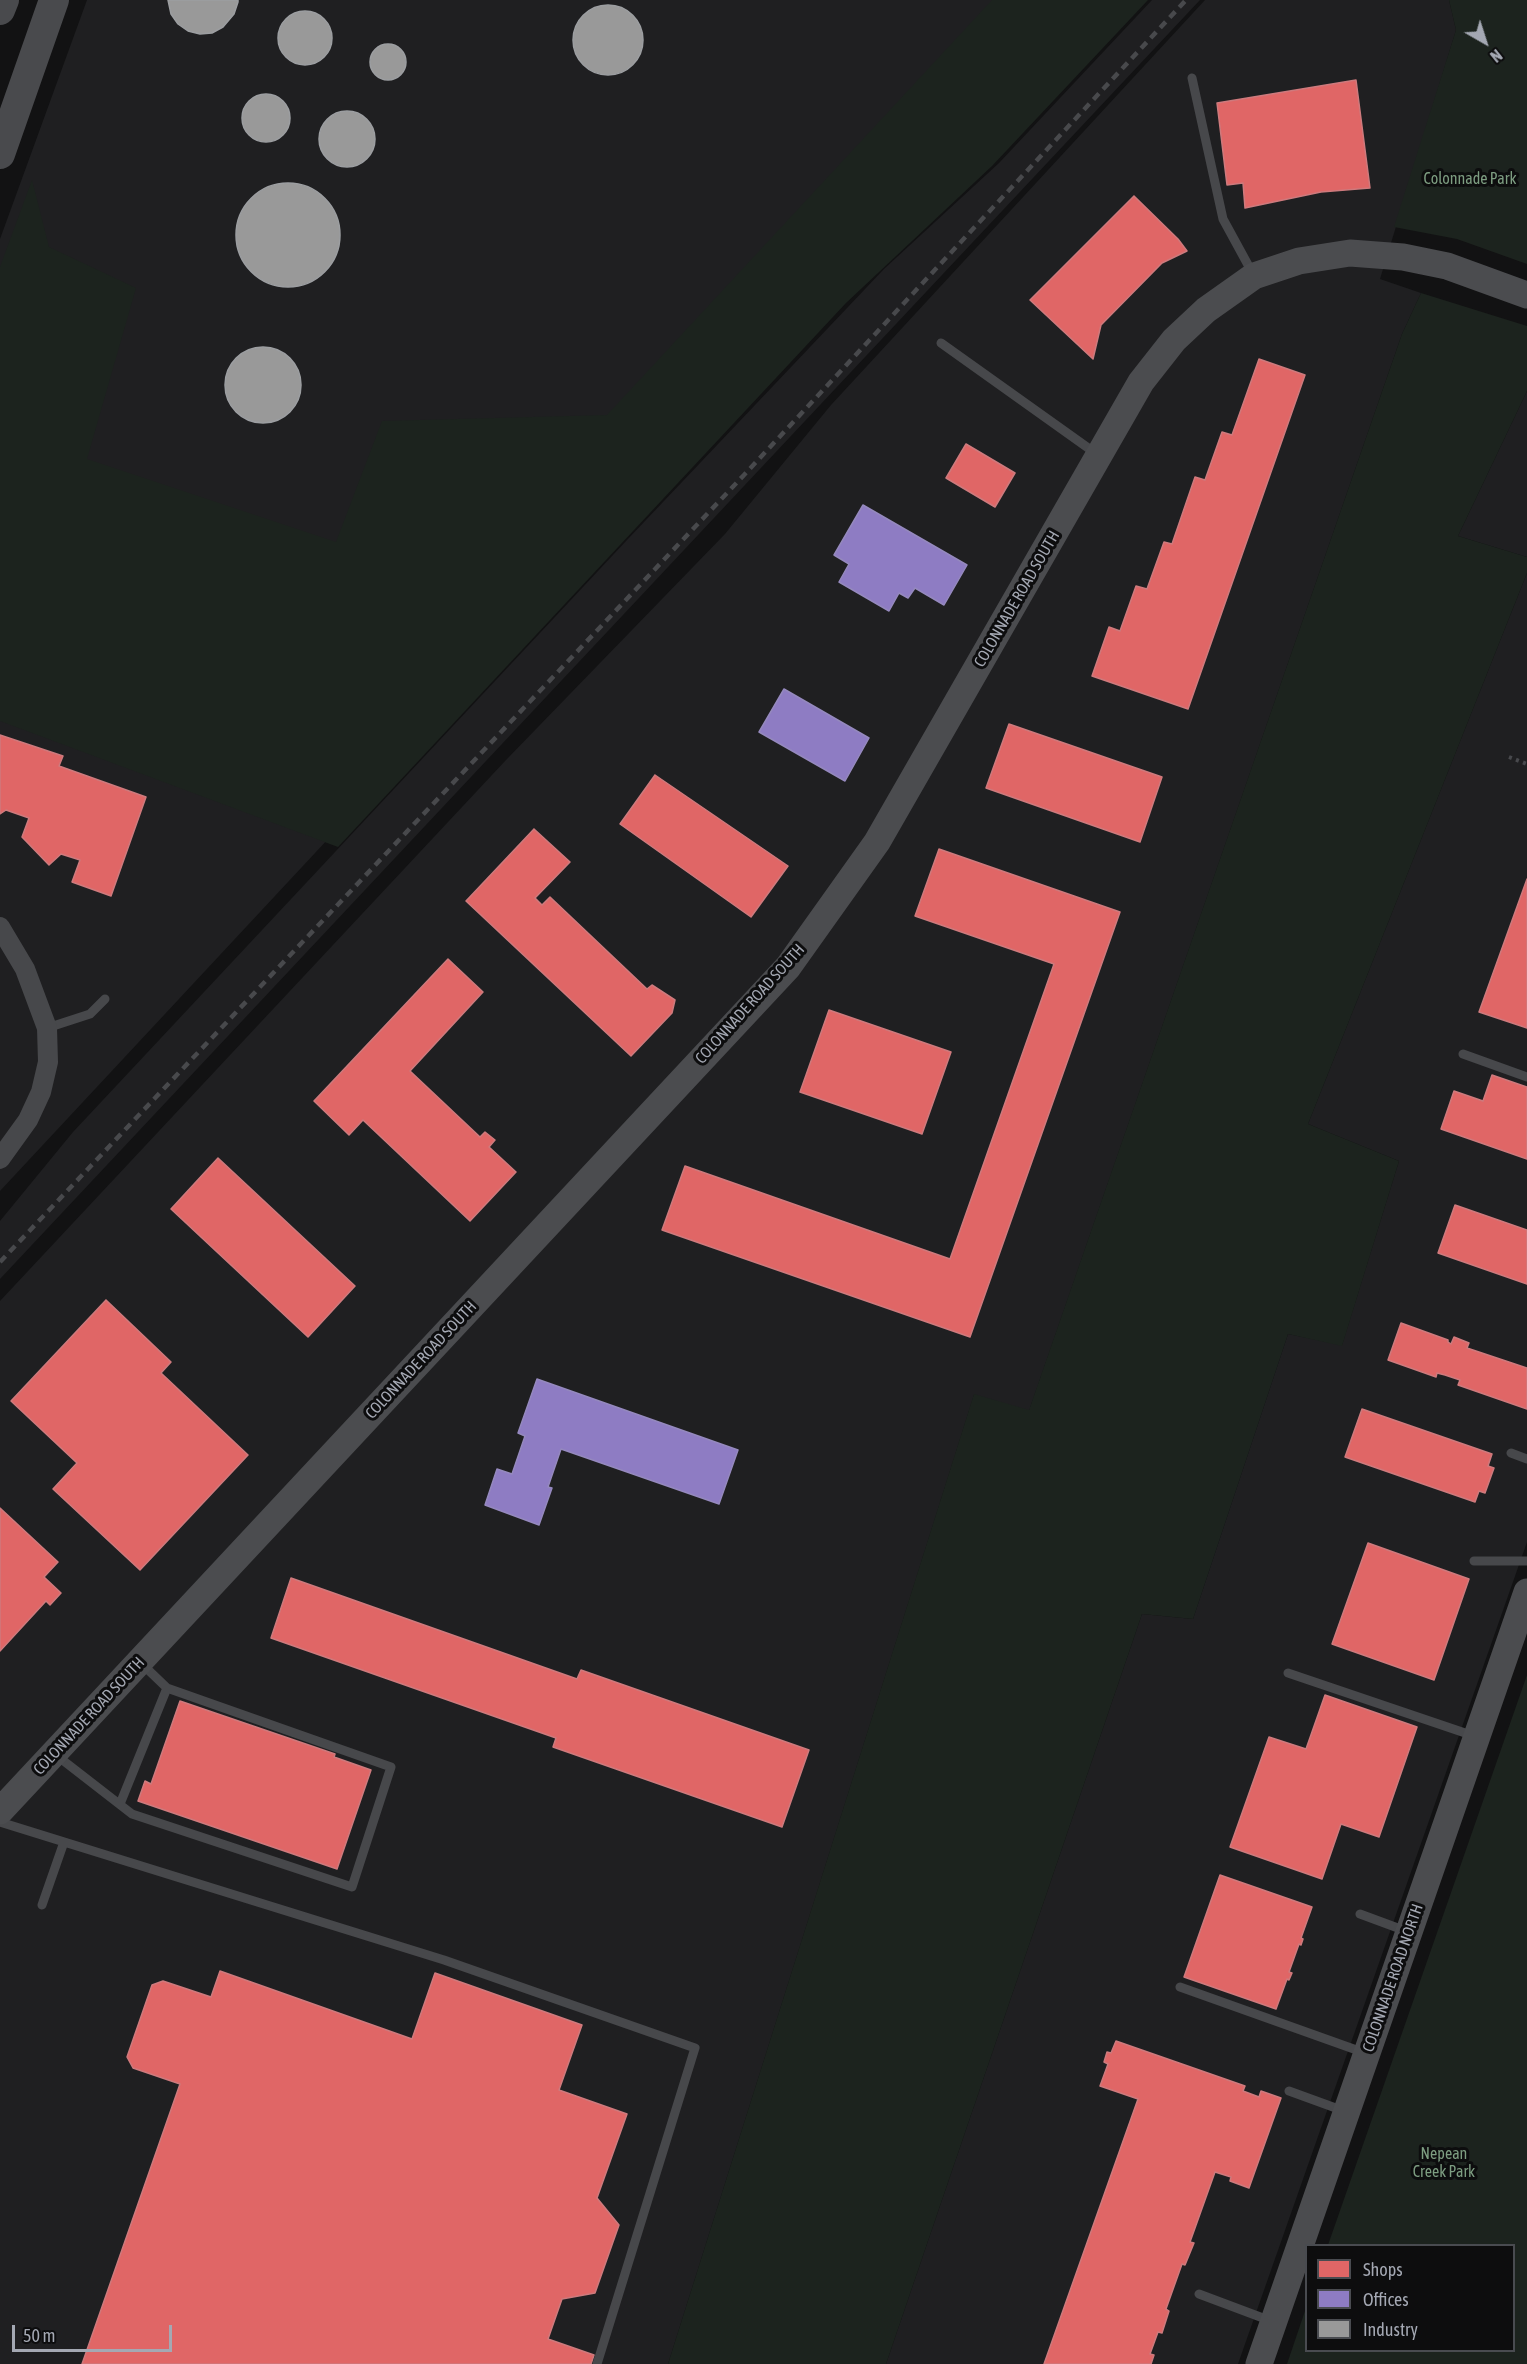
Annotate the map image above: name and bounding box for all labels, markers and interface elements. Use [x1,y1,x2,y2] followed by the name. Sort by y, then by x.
[1455,12,1515,72] north arrow
[1487,46,1506,66] text: N
[1423,169,1517,189] park label: Colonnade Park
[970,527,1064,671] street label: COLONNADE ROAD SOUTH
[691,940,809,1068] street label: COLONNADE ROAD SOUTH
[361,1297,481,1423] street label: COLONNADE ROAD SOUTH
[29,1653,149,1779] street label: COLONNADE ROAD SOUTH
[1359,1901,1427,2055] street label: COLONNADE ROAD NORTH
[1413,2144,1475,2182] park label: Nepean Creek Park
[1305,2244,1515,2352] legend
[1363,2259,1403,2280] text: Shops
[1363,2289,1409,2310] text: Offices
[15,2313,176,2351] scale bar
[1363,2319,1418,2340] text: Industry
[23,2325,55,2346] text: 50 m

